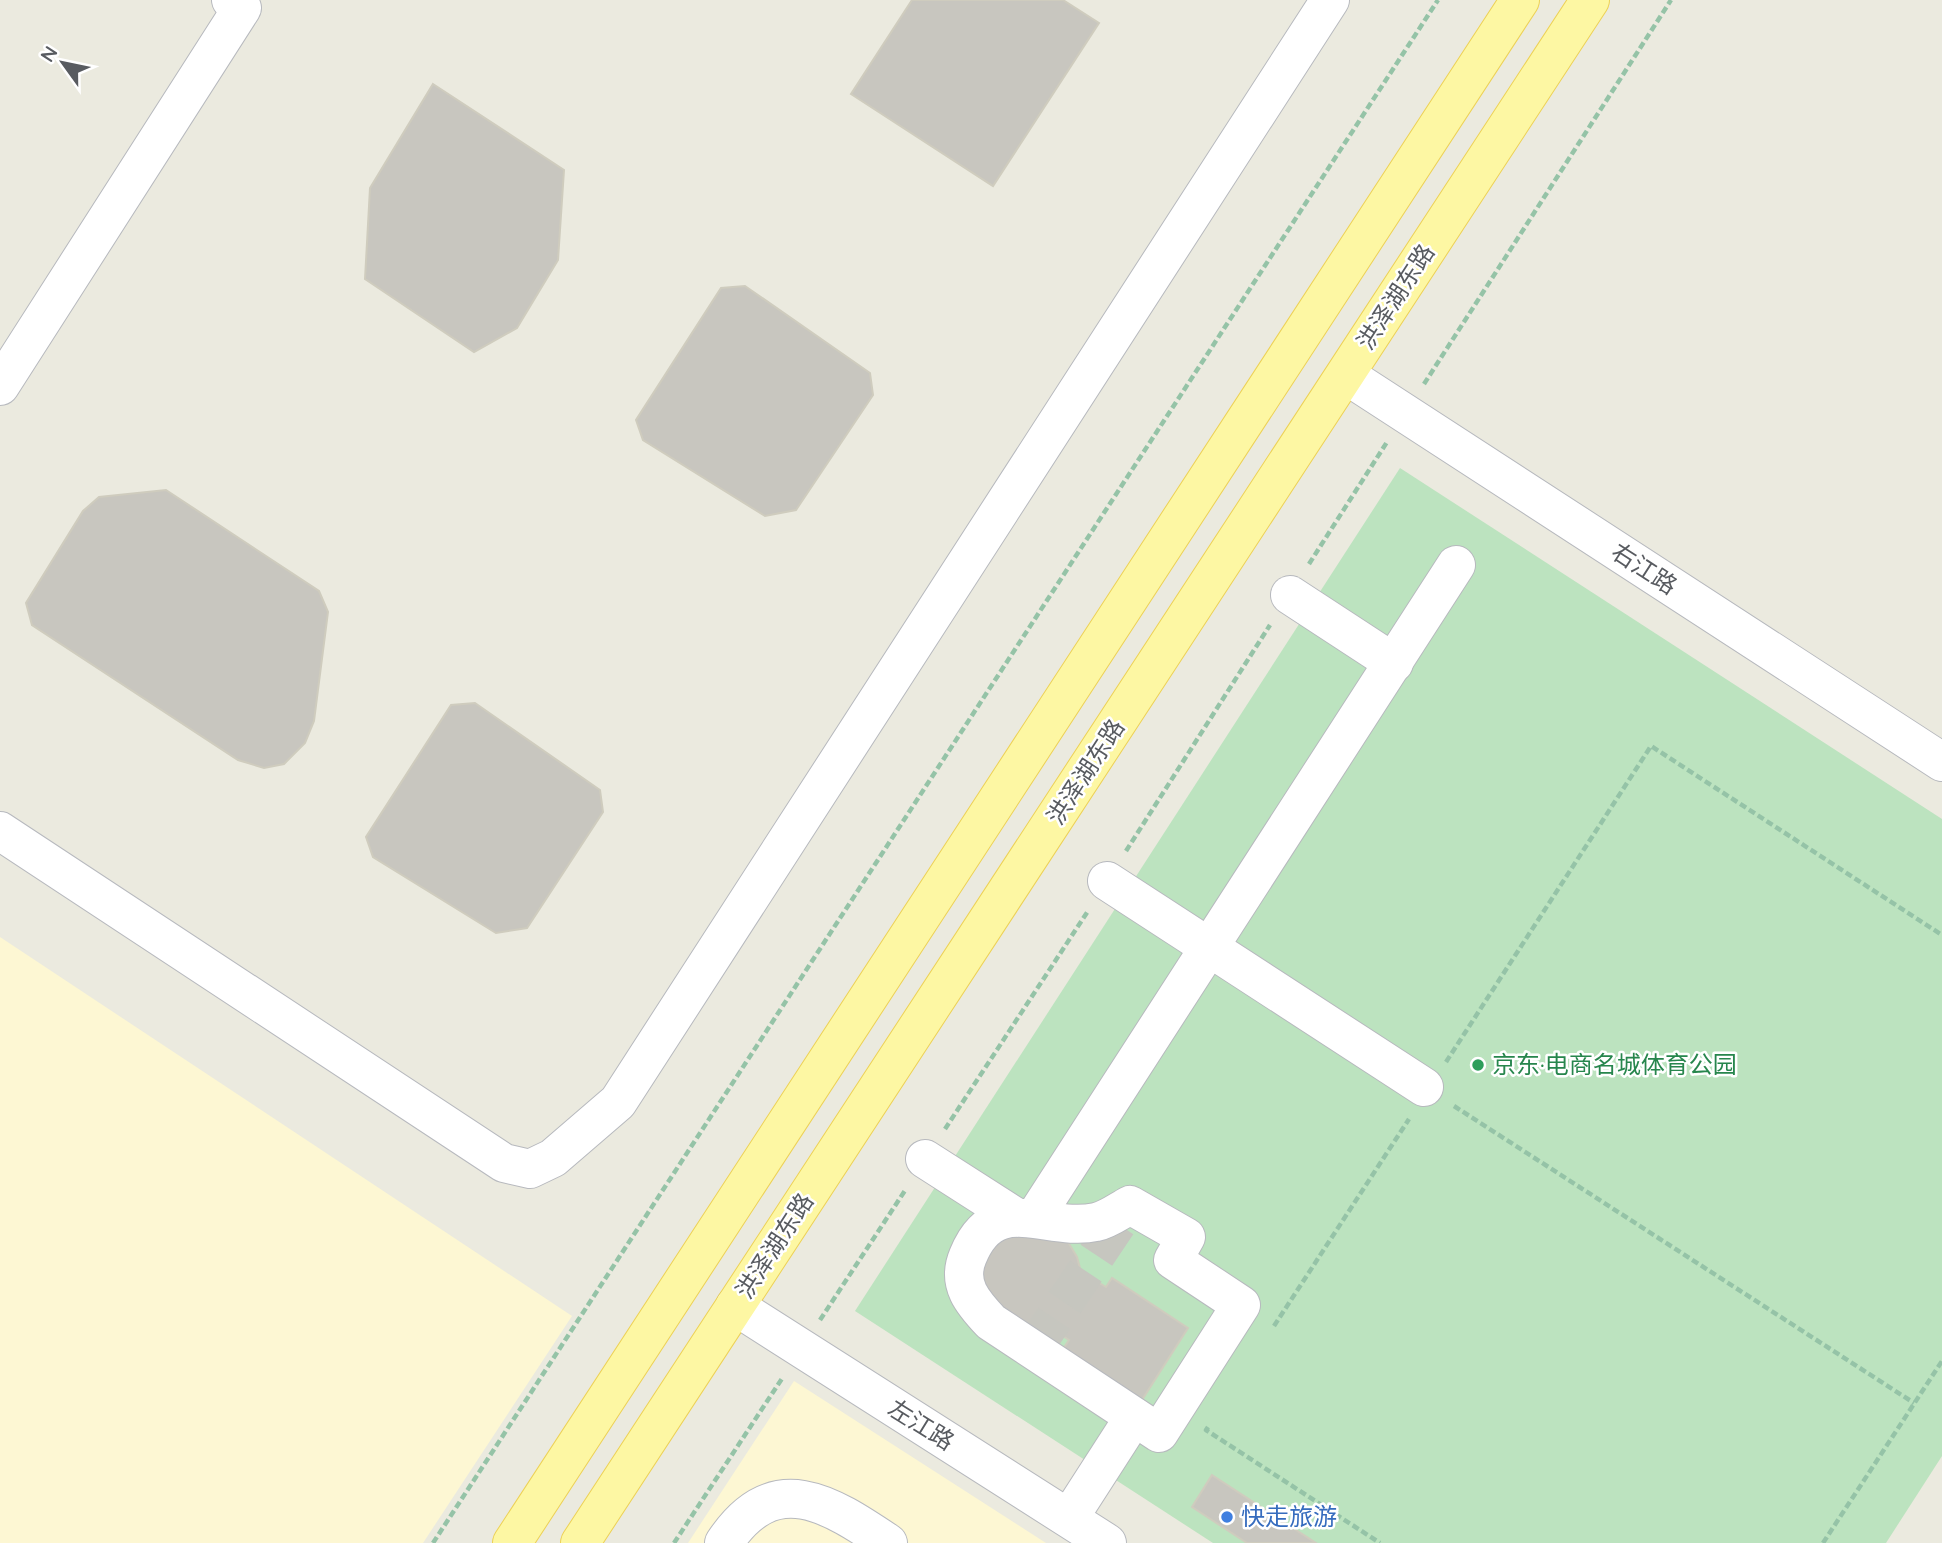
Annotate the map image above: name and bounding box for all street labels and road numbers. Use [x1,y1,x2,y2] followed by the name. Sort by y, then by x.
[1350,238,1440,355] street label: 洪泽湖东路
[1606,536,1683,600] street label: 右江路
[1040,713,1130,830] street label: 洪泽湖东路
[729,1187,819,1304] street label: 洪泽湖东路
[883,1392,960,1456] street label: 左江路

